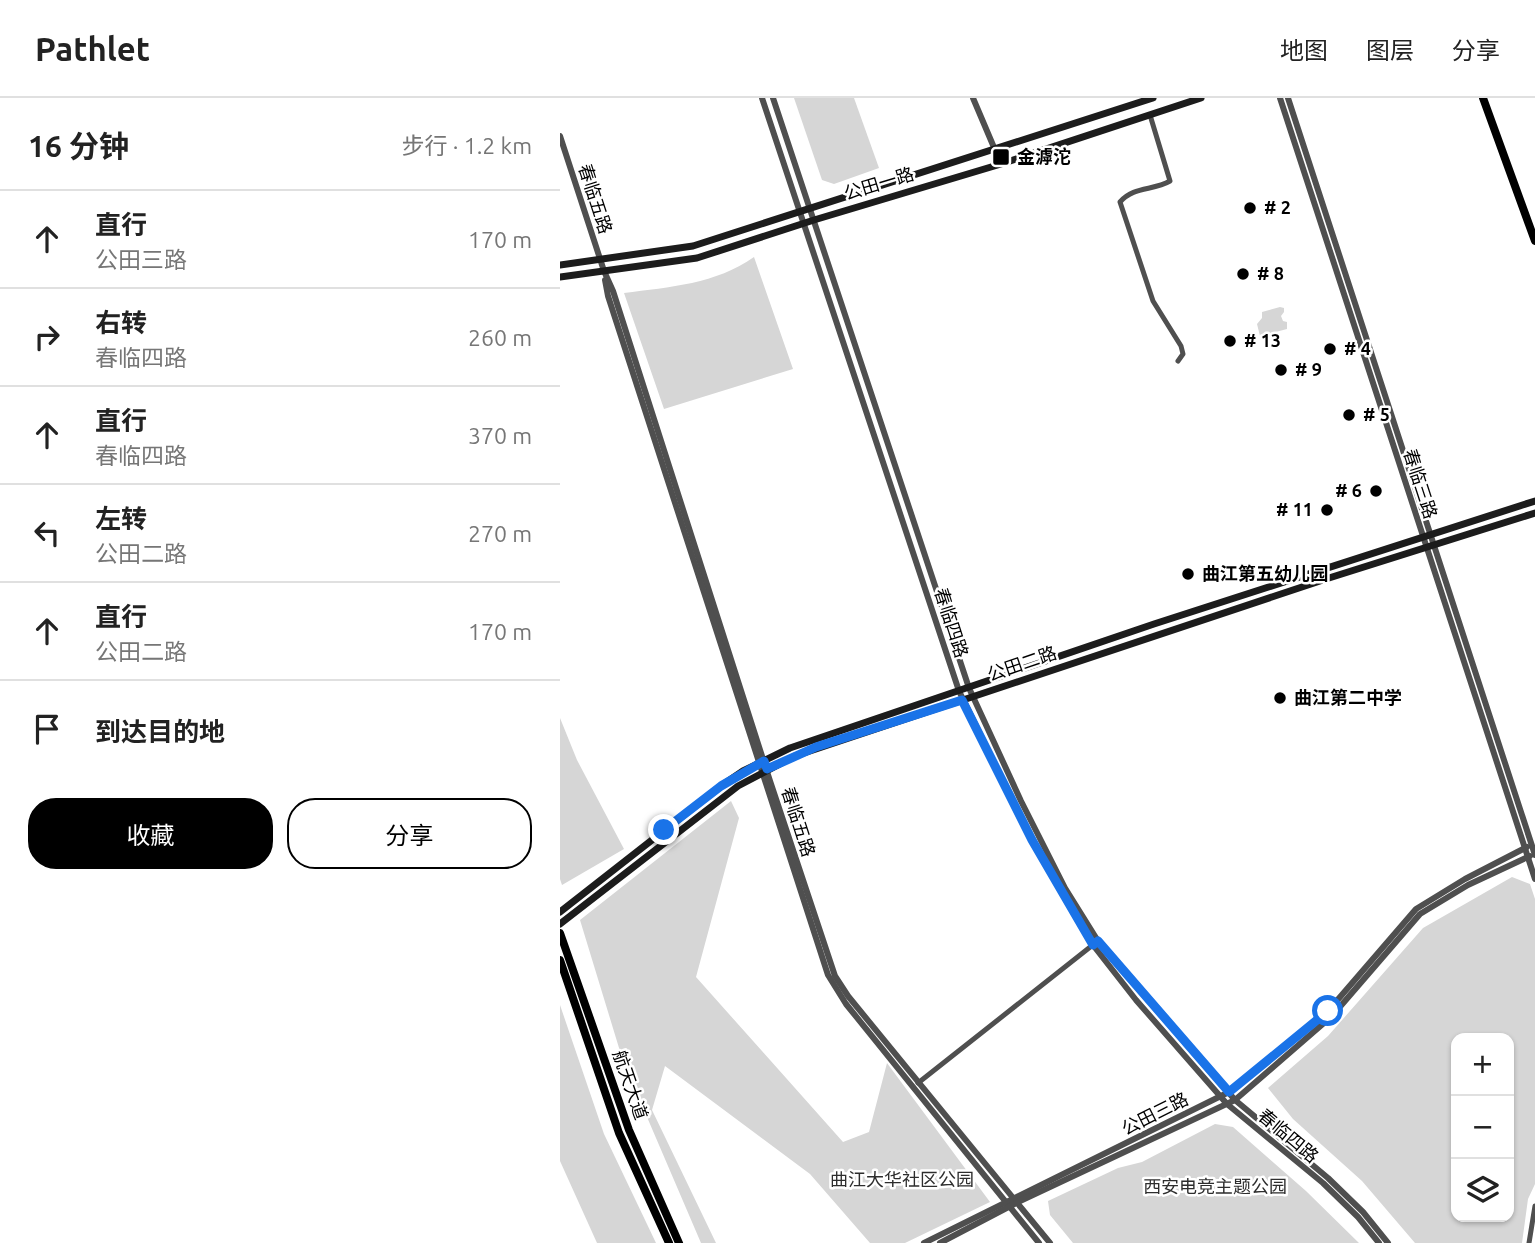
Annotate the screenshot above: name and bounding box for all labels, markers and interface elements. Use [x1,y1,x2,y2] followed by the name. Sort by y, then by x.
[35,30,150,67] text: Pathlet
[1280,37,1328,64] text: 地图
[1366,37,1414,64] text: 图层
[1452,37,1500,64] text: 分享
[28,129,129,163] text: 16 分钟
[401,133,532,158] text: 步行 · 1.2 km
[1017,146,1071,166] place label: 金滹沱
[991,147,1011,167] marker: 金滹沱
[575,161,617,236] street label: 春临五路
[841,163,916,203] street label: 公田一路
[1264,197,1291,217] place label: # 2
[1242,200,1258,216] marker: # 2
[95,210,147,239] text: 直行
[28,220,66,258] icon: ahead
[468,227,532,252] text: 170 m
[95,247,187,272] text: 公田三路
[1257,263,1284,283] place label: # 8
[1235,266,1251,282] marker: # 8
[95,308,147,337] text: 右转
[28,318,66,356] icon: right
[468,325,532,350] text: 260 m
[1244,330,1281,350] place label: # 13
[1222,333,1238,349] marker: # 13
[1344,338,1371,358] place label: # 4
[1322,341,1338,357] marker: # 4
[95,345,187,370] text: 春临四路
[1295,359,1322,379] place label: # 9
[1273,362,1289,378] marker: # 9
[1363,404,1390,424] place label: # 5
[95,406,147,435] text: 直行
[1341,407,1357,423] marker: # 5
[28,416,66,454] icon: ahead
[468,423,532,448] text: 370 m
[95,443,187,468] text: 春临四路
[1400,446,1442,521] street label: 春临三路
[1335,480,1362,500] place label: # 6
[1368,483,1384,499] marker: # 6
[1276,499,1313,519] place label: # 11
[1319,502,1335,518] marker: # 11
[95,504,147,533] text: 左转
[28,514,66,552] icon: left
[468,521,532,546] text: 270 m
[95,541,187,566] text: 公田二路
[1202,563,1328,583] place label: 曲江第五幼儿园
[1180,566,1196,582] marker: 曲江第五幼儿园
[931,585,973,660] street label: 春临四路
[95,602,147,631] text: 直行
[28,612,66,650] icon: ahead
[468,619,532,644] text: 170 m
[95,639,187,664] text: 公田二路
[984,642,1059,684] street label: 公田二路
[1294,687,1402,707] place label: 曲江第二中学
[1272,690,1288,706] marker: 曲江第二中学
[28,710,66,748] icon: arrive
[95,717,225,746] text: 到达目的地
[778,784,820,859] street label: 春临五路
[28,798,273,869] button: 收藏
[287,798,532,869] button: 分享
[648,814,679,845] route end
[1312,995,1343,1026] route start
[1451,1033,1514,1222] map controls
[1451,1033,1514,1096] button: +
[610,1047,652,1122] street label: 航天大道
[1118,1088,1191,1138] street label: 公田三路
[1451,1096,1514,1159] button: −
[1255,1104,1323,1166] street label: 春临四路
[1451,1159,1514,1222] button: layers
[830,1169,974,1189] park label: 曲江大华社区公园
[1143,1176,1287,1196] park label: 西安电竞主题公园

